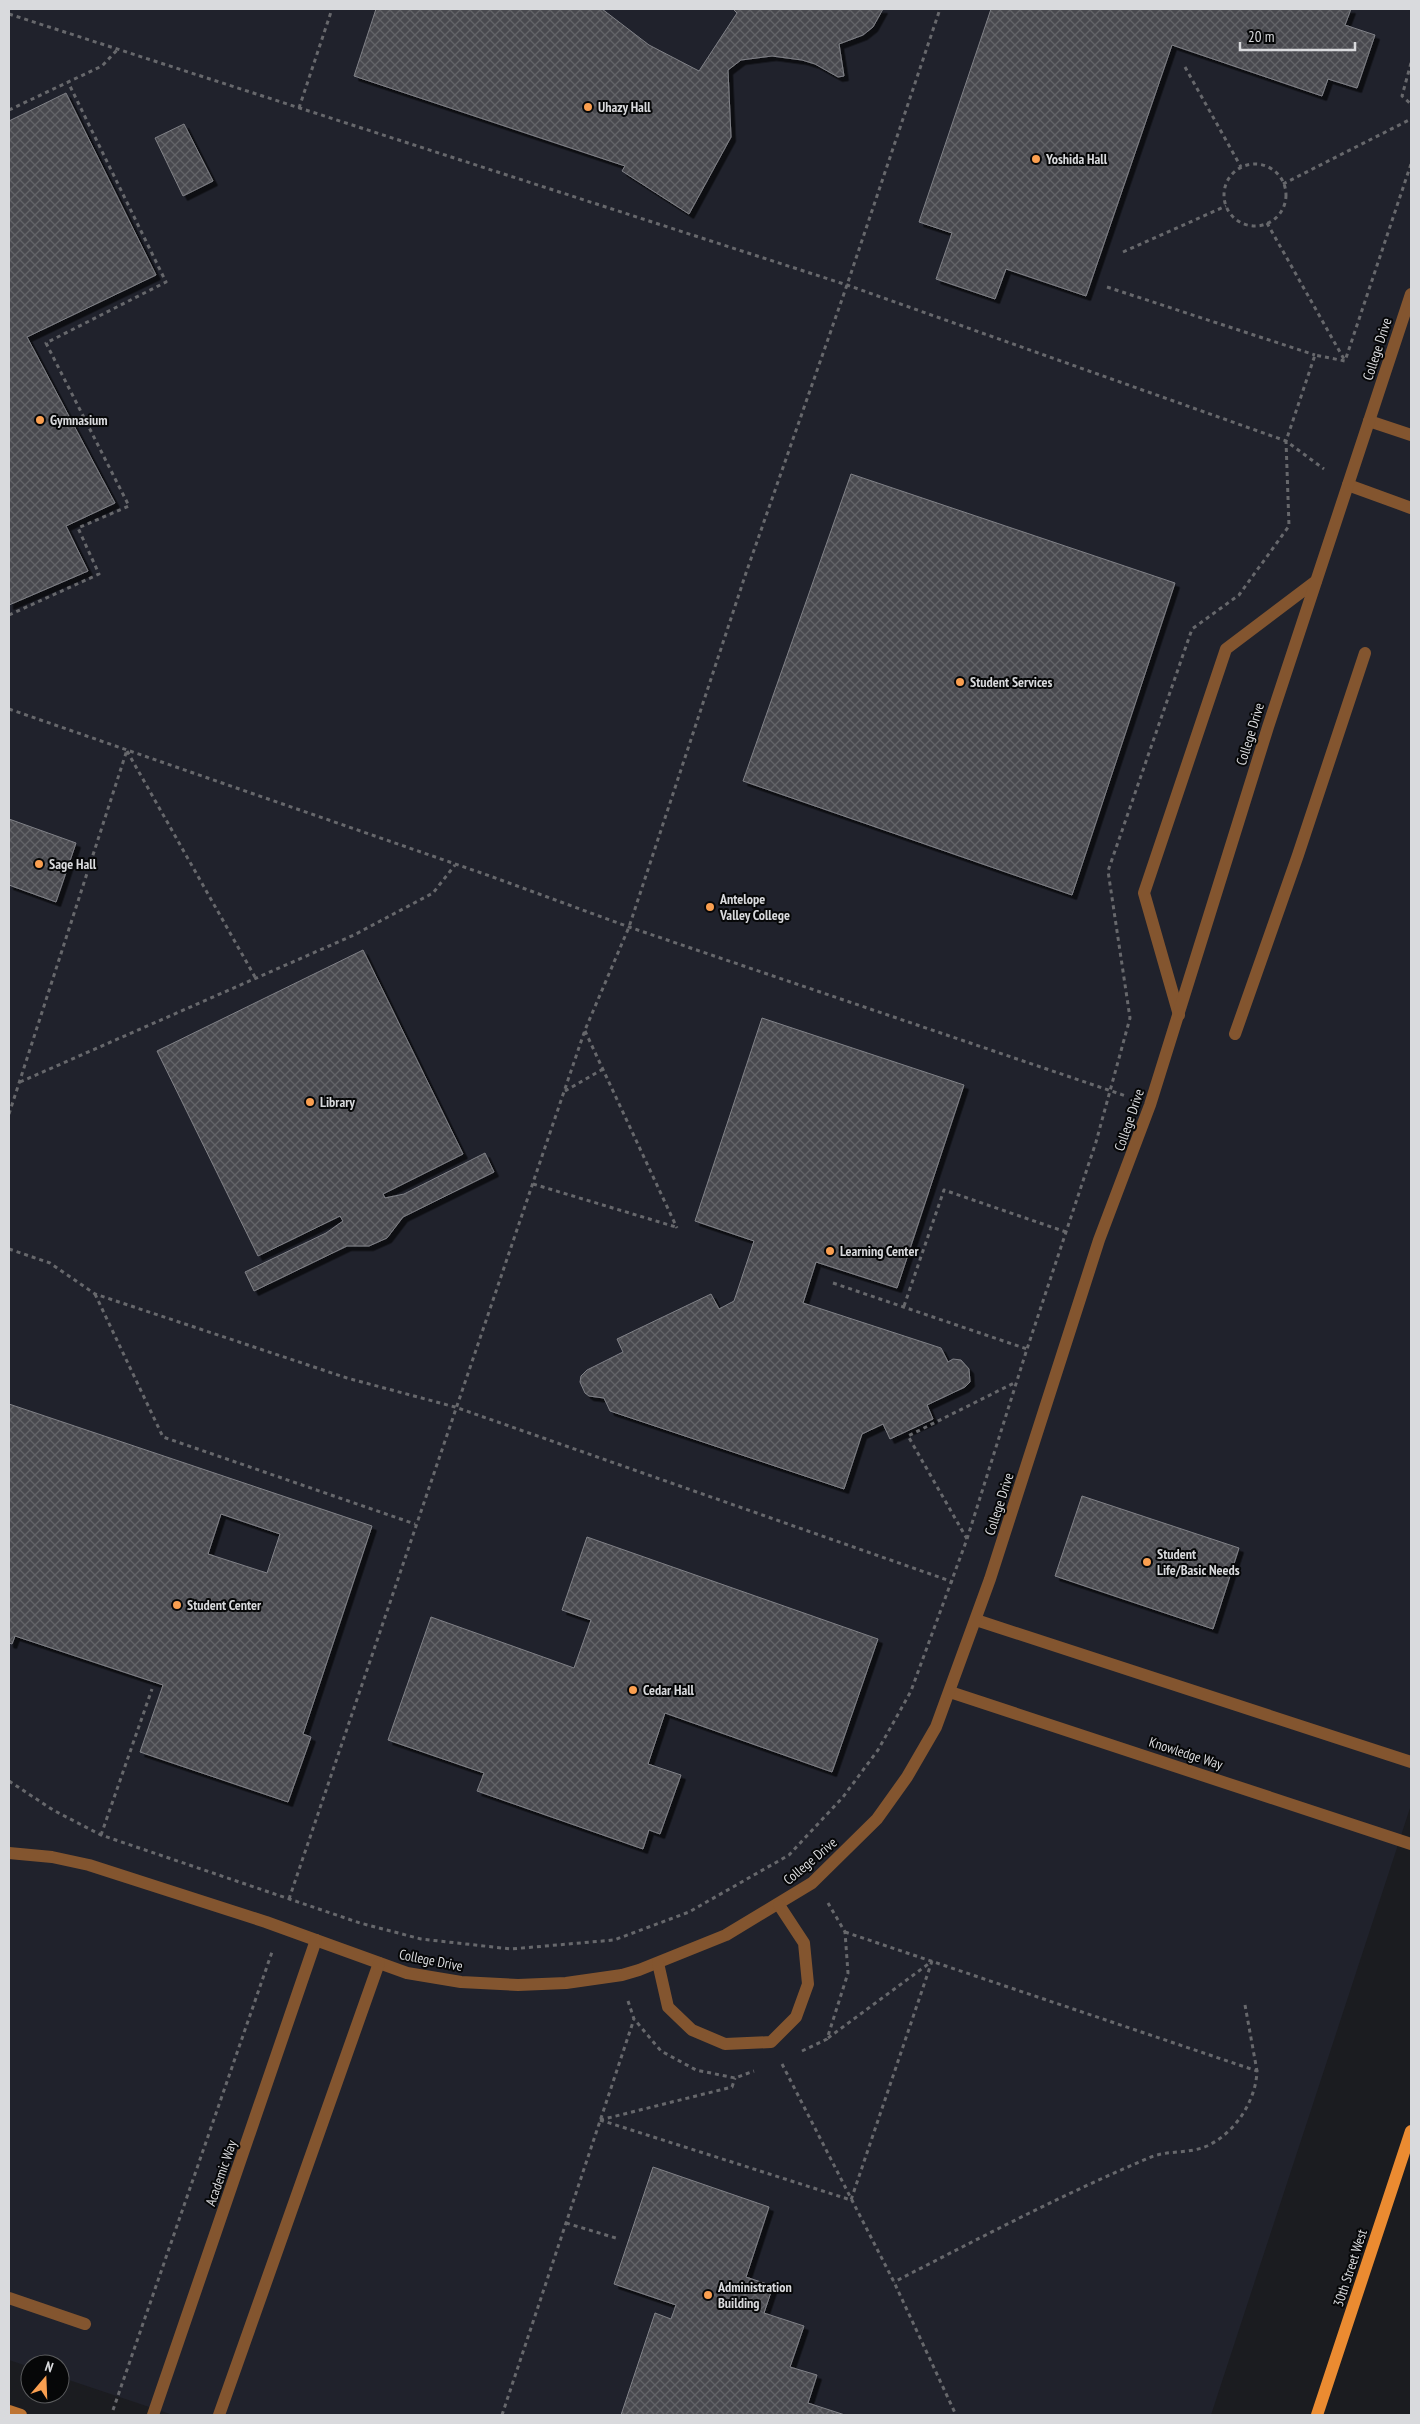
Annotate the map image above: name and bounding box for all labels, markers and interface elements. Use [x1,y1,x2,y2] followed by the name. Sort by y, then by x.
[1240,20,1355,52] scale bar
[1248,27,1274,46] text: 20 m
[598,98,651,116] place label: Uhazy Hall
[582,101,594,113] marker: Uhazy Hall
[1045,150,1108,168] place label: Yoshida Hall
[1030,153,1042,165] marker: Yoshida Hall
[1358,315,1396,382] street label: College Drive
[50,411,108,429] place label: Gymnasium
[34,414,46,426] marker: Gymnasium
[970,673,1053,691] place label: Student Services
[954,676,966,688] marker: Student Services
[1232,700,1268,767] street label: College Drive
[49,855,97,873] place label: Sage Hall
[33,858,45,870] marker: Sage Hall
[719,890,790,924] place label: Antelope Valley College
[704,901,716,913] marker: Antelope Valley College
[1110,1086,1148,1153] street label: College Drive
[320,1093,355,1111] place label: Library
[304,1096,316,1108] marker: Library
[840,1242,919,1260] place label: Learning Center
[824,1245,836,1257] marker: Learning Center
[980,1470,1018,1537] street label: College Drive
[1157,1545,1240,1579] place label: Student Life/Basic Needs
[1141,1556,1153,1568] marker: Student Life/Basic Needs
[187,1596,262,1614] place label: Student Center
[171,1599,183,1611] marker: Student Center
[643,1681,695,1699] place label: Cedar Hall
[627,1684,639,1696] marker: Cedar Hall
[1147,1733,1226,1774] street label: Knowledge Way
[780,1833,841,1889] street label: College Drive
[398,1945,465,1975] street label: College Drive
[201,2137,241,2208] street label: Academic Way
[1329,2227,1371,2309] street label: 30th Street West
[717,2278,792,2312] place label: Administration Building
[702,2289,714,2301] marker: Administration Building
[20,2354,70,2404] north arrow
[43,2357,56,2376] text: N

